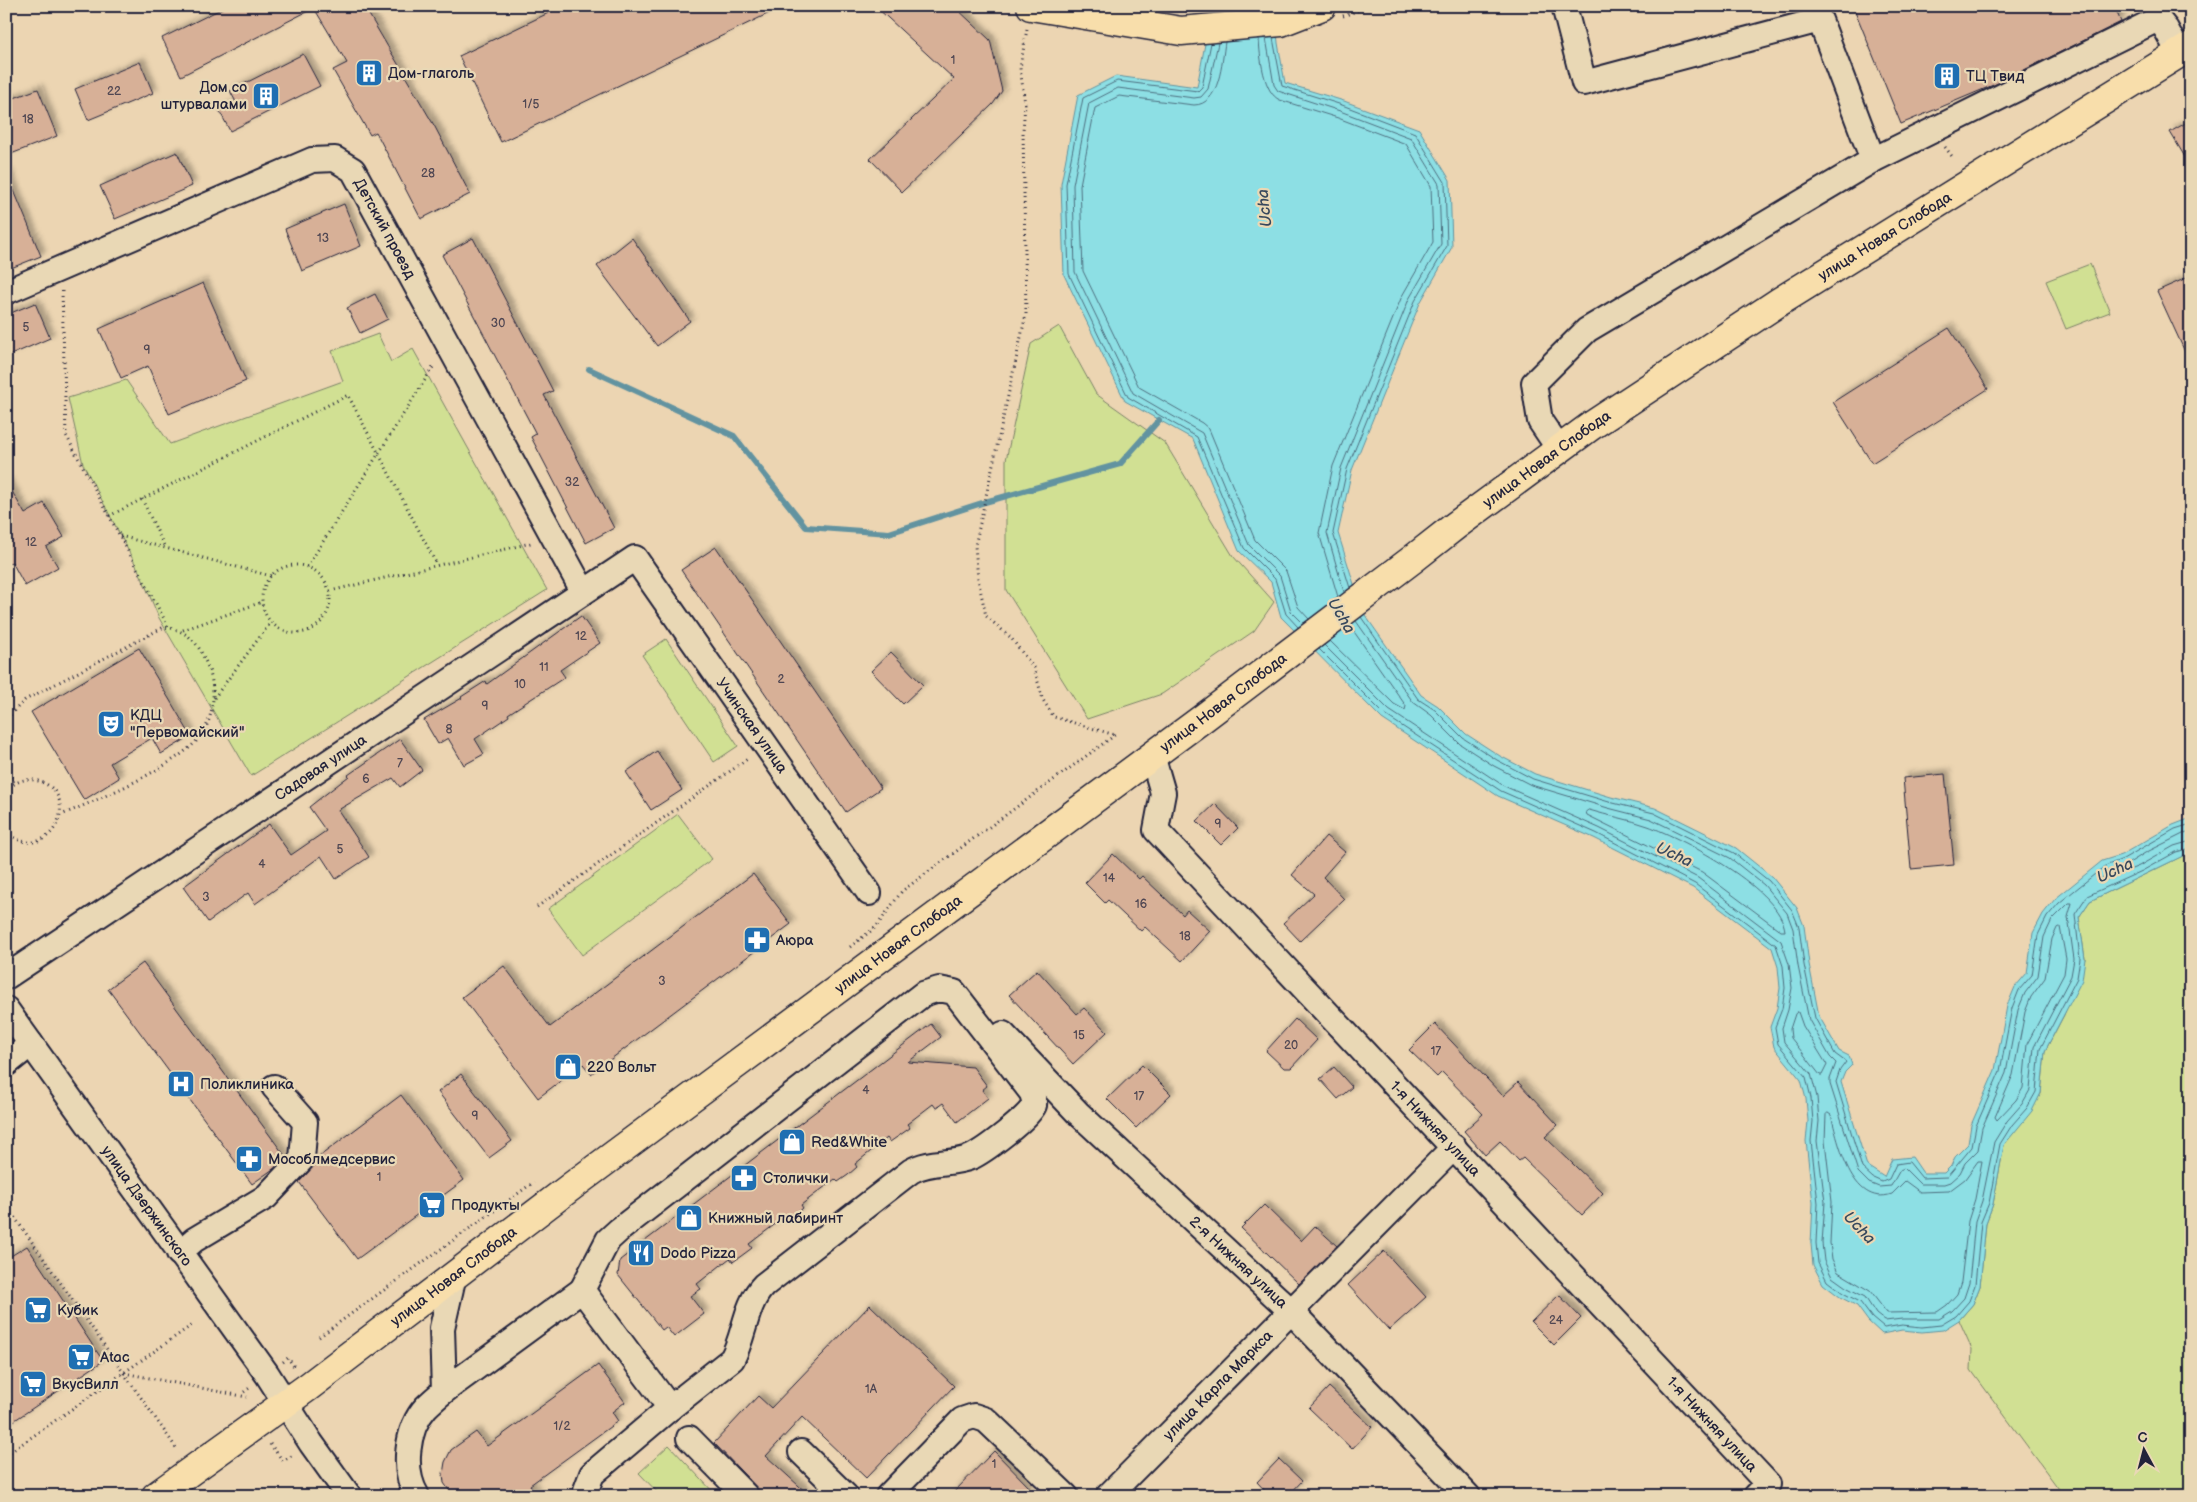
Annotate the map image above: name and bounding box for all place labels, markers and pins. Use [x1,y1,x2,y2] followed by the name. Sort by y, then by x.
[354,58,384,88] building icon: Дом-глаголь
[1932,61,1962,91] building icon: ТЦ Твид
[388,64,475,83] place label: Дом-глаголь
[1966,67,2024,86] place label: ТЦ Твид
[161,78,247,114] place label: Дом со штурвалами
[251,81,281,111] building icon: Дом со штурвалами
[130,706,245,742] place label: КДЦ "Первомайский"
[96,709,126,739] theatre icon: КДЦ "Первомайский"
[742,925,772,955] pharmacy icon: Аюра
[775,931,814,950] place label: Аюра
[553,1052,583,1082] shop icon: 220 Вольт
[587,1058,656,1077] place label: 220 Вольт
[166,1069,196,1099] hospital icon: Поликлиника
[200,1075,294,1094] place label: Поликлиника
[777,1127,807,1157] shop icon: Red&White
[811,1133,887,1152] place label: Red&White
[234,1144,264,1174] pharmacy icon: Мособлмедсервис
[268,1150,396,1169] place label: Мособлмедсервис
[729,1163,759,1193] pharmacy icon: Столички
[763,1169,829,1188] place label: Столички
[417,1190,447,1220] supermarket icon: Продукты
[451,1196,520,1215] place label: Продукты
[674,1203,704,1233] shop icon: Книжный лабиринт
[708,1209,843,1228] place label: Книжный лабиринт
[626,1238,656,1268] restaurant icon: Dodo Pizza
[660,1244,736,1263] place label: Dodo Pizza
[23,1295,53,1325] supermarket icon: Кубик
[57,1301,98,1320] place label: Кубик
[66,1342,96,1372] supermarket icon: Atac
[100,1348,130,1367] place label: Atac
[18,1369,48,1399] supermarket icon: ВкусВилл
[52,1375,119,1394] place label: ВкусВилл

